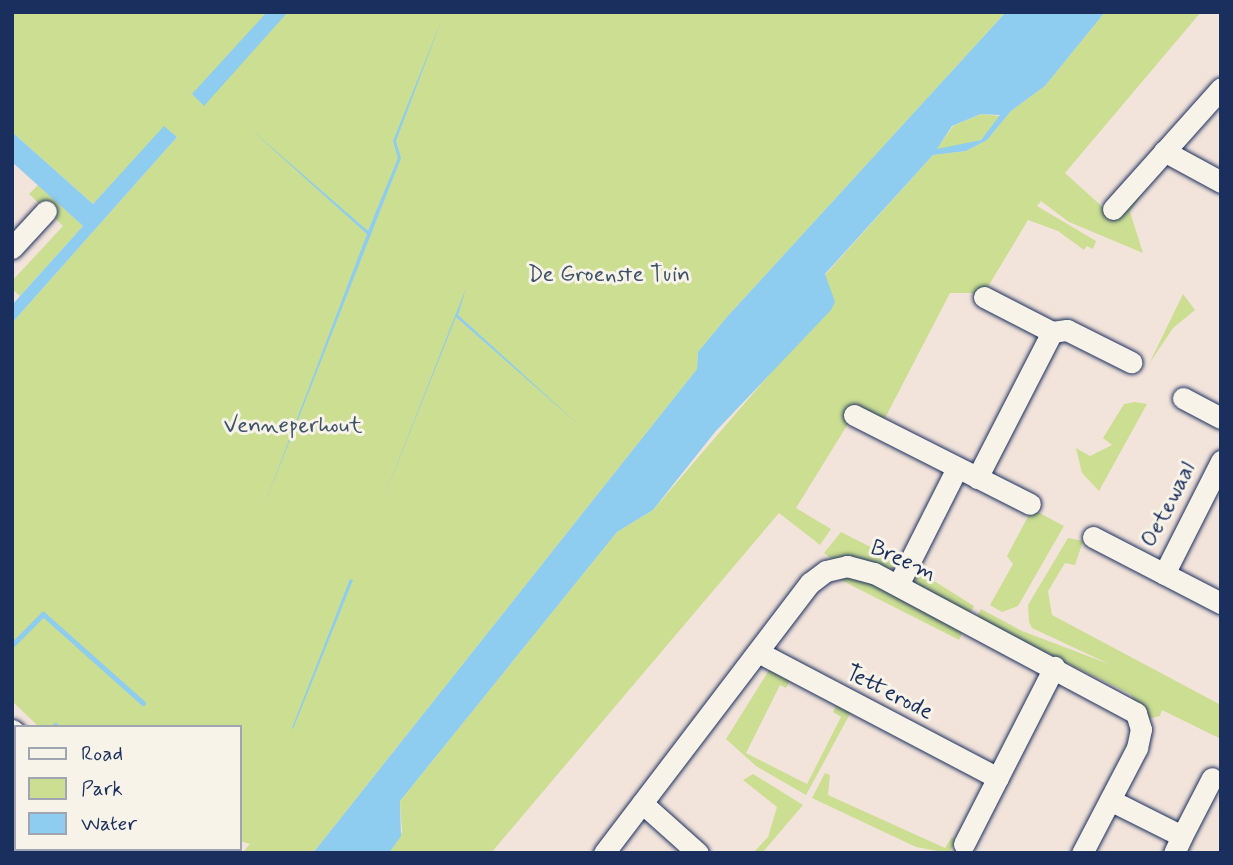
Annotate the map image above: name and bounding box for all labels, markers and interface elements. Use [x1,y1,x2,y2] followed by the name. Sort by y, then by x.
[528,261,690,289] park label: De Groenste Tuin
[223,412,363,440] park label: Venneperhout
[1136,458,1202,552] street label: Oetewaal
[866,534,940,588] street label: Breem
[841,659,937,727] street label: Tetterode
[14,725,242,851] legend
[81,740,123,768] text: Road
[81,775,123,803] text: Park
[81,810,137,838] text: Water

